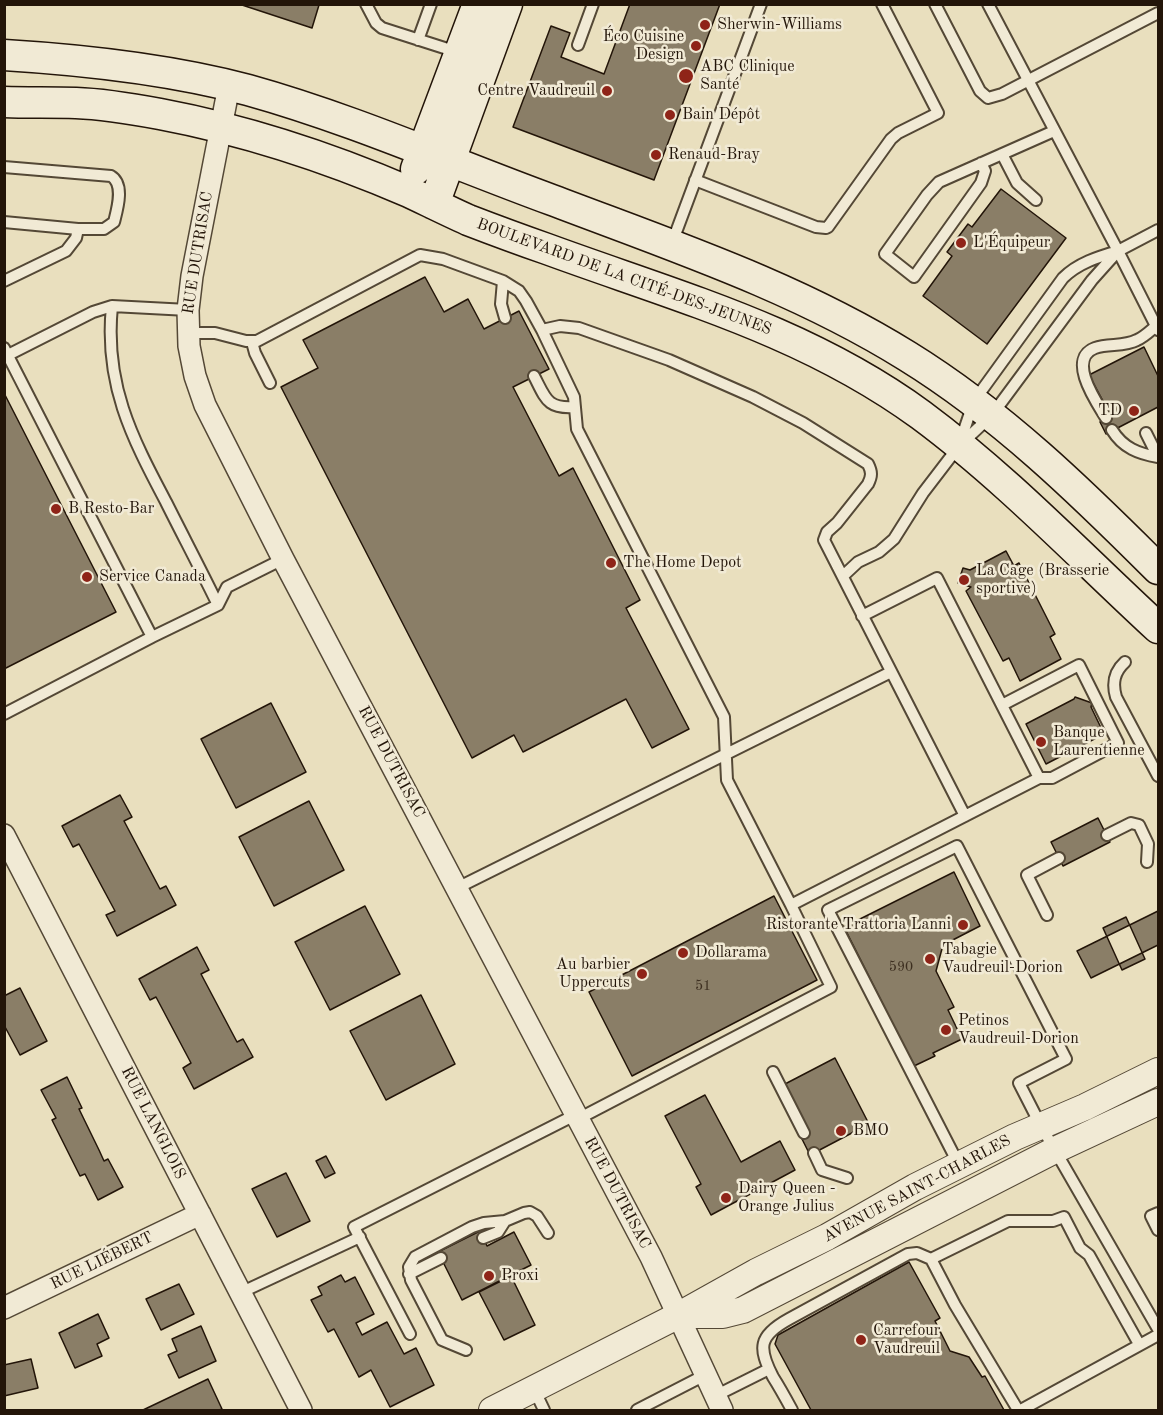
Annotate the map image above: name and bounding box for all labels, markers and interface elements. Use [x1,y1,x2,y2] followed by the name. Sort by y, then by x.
[717,15,842,35] place label: Sherwin-Williams
[698,18,712,32] marker: Sherwin-Williams
[603,27,684,65] place label: Éco Cuisine Design
[689,39,703,53] marker: Éco Cuisine Design
[700,57,795,95] place label: ABC Clinique Santé
[677,67,695,85] marker: ABC Clinique Santé
[477,81,595,101] place label: Centre Vaudreuil
[600,84,614,98] marker: Centre Vaudreuil
[682,105,760,125] place label: Bain Dépôt
[663,108,677,122] marker: Bain Dépôt
[668,145,760,165] place label: Renaud-Bray
[649,148,663,162] marker: Renaud-Bray
[179,190,217,316] street label: RUE DUTRISAC
[474,215,774,339] street label: BOULEVARD DE LA CITÉ-DES-JEUNES
[973,233,1050,253] place label: L'Équipeur
[954,236,968,250] marker: L'Équipeur
[1098,401,1122,421] place label: TD
[1127,404,1141,418] marker: TD
[68,499,154,519] place label: B Resto-Bar
[49,502,63,516] marker: B Resto-Bar
[623,553,742,573] place label: The Home Depot
[604,556,618,570] marker: The Home Depot
[976,561,1109,599] place label: La Cage (Brasserie sportive)
[99,567,206,587] place label: Service Canada
[80,570,94,584] marker: Service Canada
[957,573,971,587] marker: La Cage (Brasserie sportive)
[353,703,429,821] street label: RUE DUTRISAC
[1053,723,1145,761] place label: Banque Laurentienne
[1034,735,1048,749] marker: Banque Laurentienne
[766,915,951,935] place label: Ristorante Trattoria Lanni
[956,918,970,932] marker: Ristorante Trattoria Lanni
[942,940,1063,978] place label: Tabagie Vaudreuil-Dorion
[695,943,767,963] place label: Dollarama
[676,946,690,960] marker: Dollarama
[923,952,937,966] marker: Tabagie Vaudreuil-Dorion
[556,955,630,993] place label: Au barbier Uppercuts
[889,959,913,975] house number: 590
[635,967,649,981] marker: Au barbier Uppercuts
[695,978,711,994] house number: 51
[958,1011,1079,1049] place label: Petinos Vaudreuil-Dorion
[939,1023,953,1037] marker: Petinos Vaudreuil-Dorion
[116,1063,190,1183] street label: RUE LANGLOIS
[853,1121,889,1141] place label: BMO
[834,1124,848,1138] marker: BMO
[820,1131,1014,1247] street label: AVENUE SAINT-CHARLES
[579,1134,655,1252] street label: RUE DUTRISAC
[738,1179,836,1217] place label: Dairy Queen - Orange Julius
[719,1191,733,1205] marker: Dairy Queen - Orange Julius
[48,1228,156,1294] street label: RUE LIÉBERT
[501,1266,539,1286] place label: Proxi
[482,1269,496,1283] marker: Proxi
[873,1321,940,1359] place label: Carrefour Vaudreuil
[854,1333,868,1347] marker: Carrefour Vaudreuil

